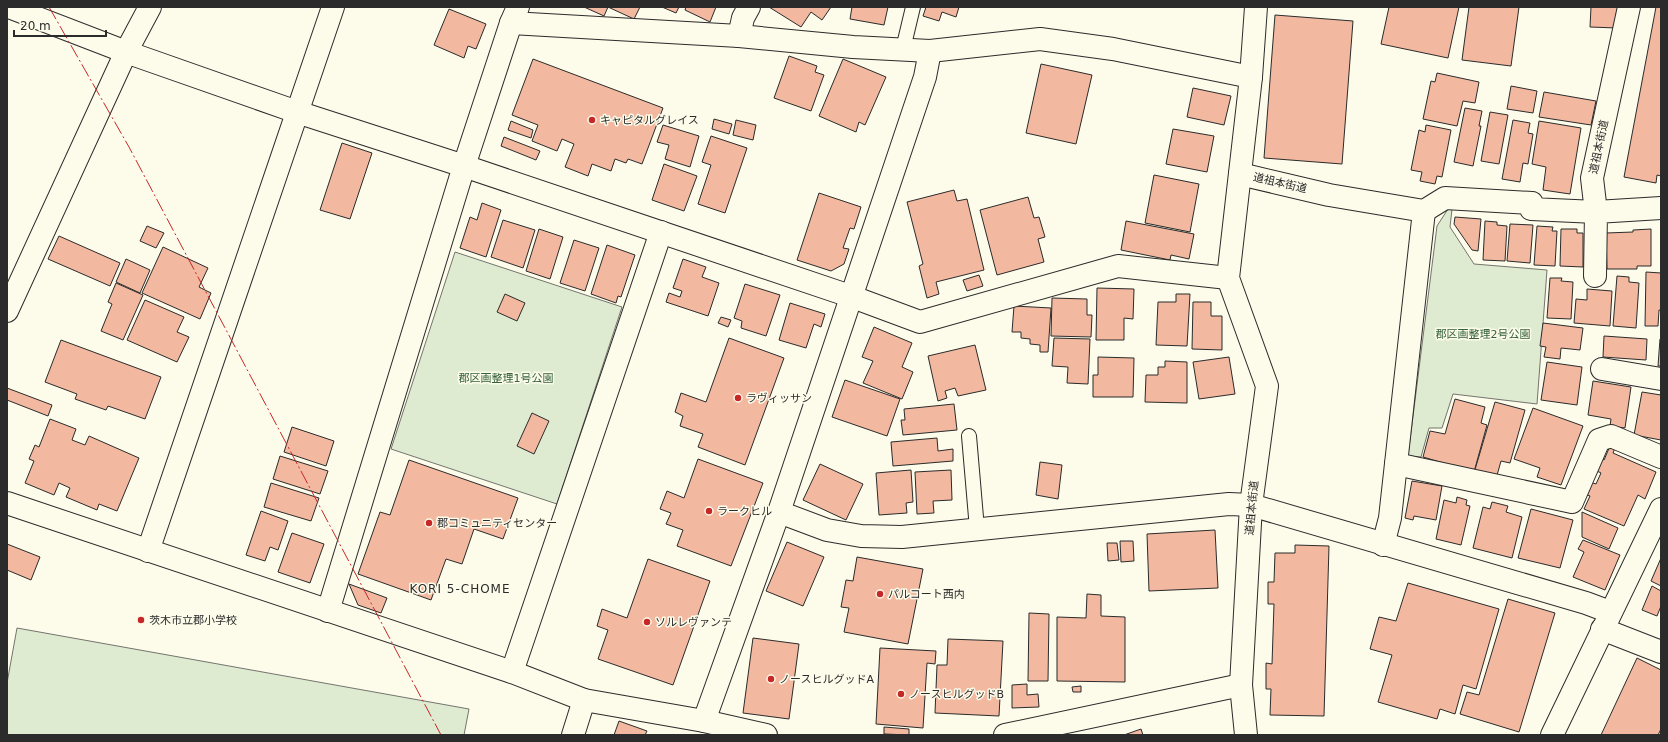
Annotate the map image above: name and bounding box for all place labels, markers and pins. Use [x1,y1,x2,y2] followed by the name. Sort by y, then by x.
[600,114,699,127] place label: キャピタルグレイス
[587,115,597,125] marker: キャピタルグレイス
[746,392,812,405] place label: ラヴィッサン
[733,393,743,403] marker: ラヴィッサン
[717,505,772,518] place label: ラークヒル
[704,506,714,516] marker: ラークヒル
[437,517,557,530] place label: 郡コミュニティセンター
[424,518,434,528] marker: 郡コミュニティセンター
[888,588,965,601] place label: パルコート西内
[875,589,885,599] marker: パルコート西内
[149,614,237,627] place label: 茨木市立郡小学校
[136,615,146,625] marker: 茨木市立郡小学校
[655,616,732,629] place label: ソルレヴァンテ
[642,617,652,627] marker: ソルレヴァンテ
[779,673,874,686] place label: ノースヒルグッドA
[766,674,776,684] marker: ノースヒルグッドA
[909,688,1004,701] place label: ノースヒルグッドB
[896,689,906,699] marker: ノースヒルグッドB

